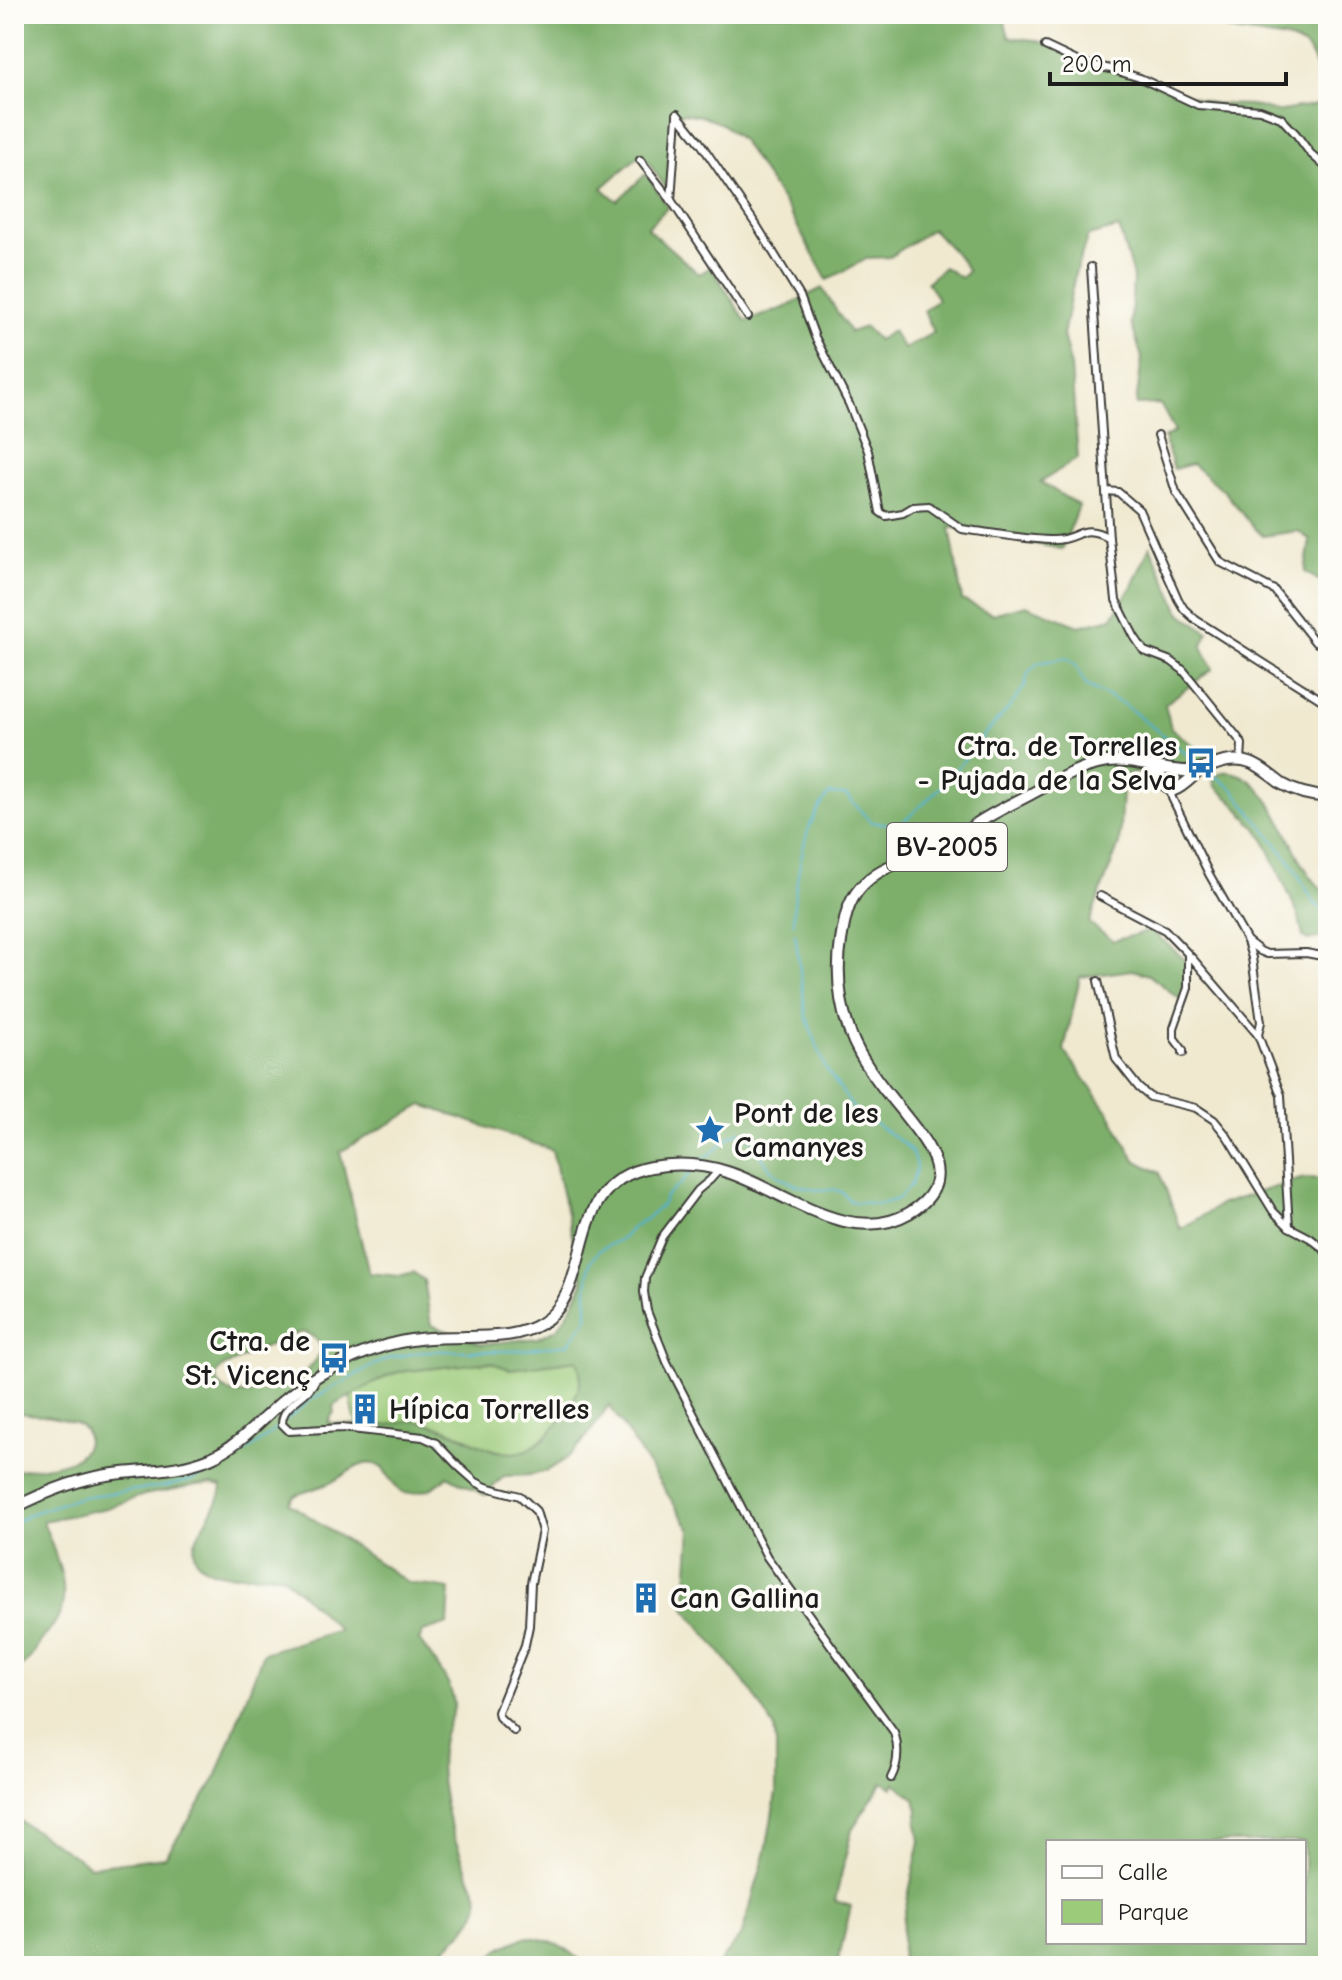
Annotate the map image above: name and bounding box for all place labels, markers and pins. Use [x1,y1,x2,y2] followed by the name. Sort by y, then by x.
[918,729,1177,798] place label: Ctra. de Torrelles - Pujada de la Selva
[1184,746,1218,780] bus stop icon: Ctra. de Torrelles - Pujada de la Selva
[734,1096,879,1165] place label: Pont de les Camanyes
[693,1113,727,1147] place icon: Pont de les Camanyes
[185,1324,310,1393] place label: Ctra. de St. Vicenç
[317,1341,351,1375] bus stop icon: Ctra. de St. Vicenç
[348,1392,382,1426] building icon: Hípica Torrelles
[389,1392,589,1427] place label: Hípica Torrelles
[629,1581,663,1615] building icon: Can Gallina
[670,1581,820,1616] place label: Can Gallina

